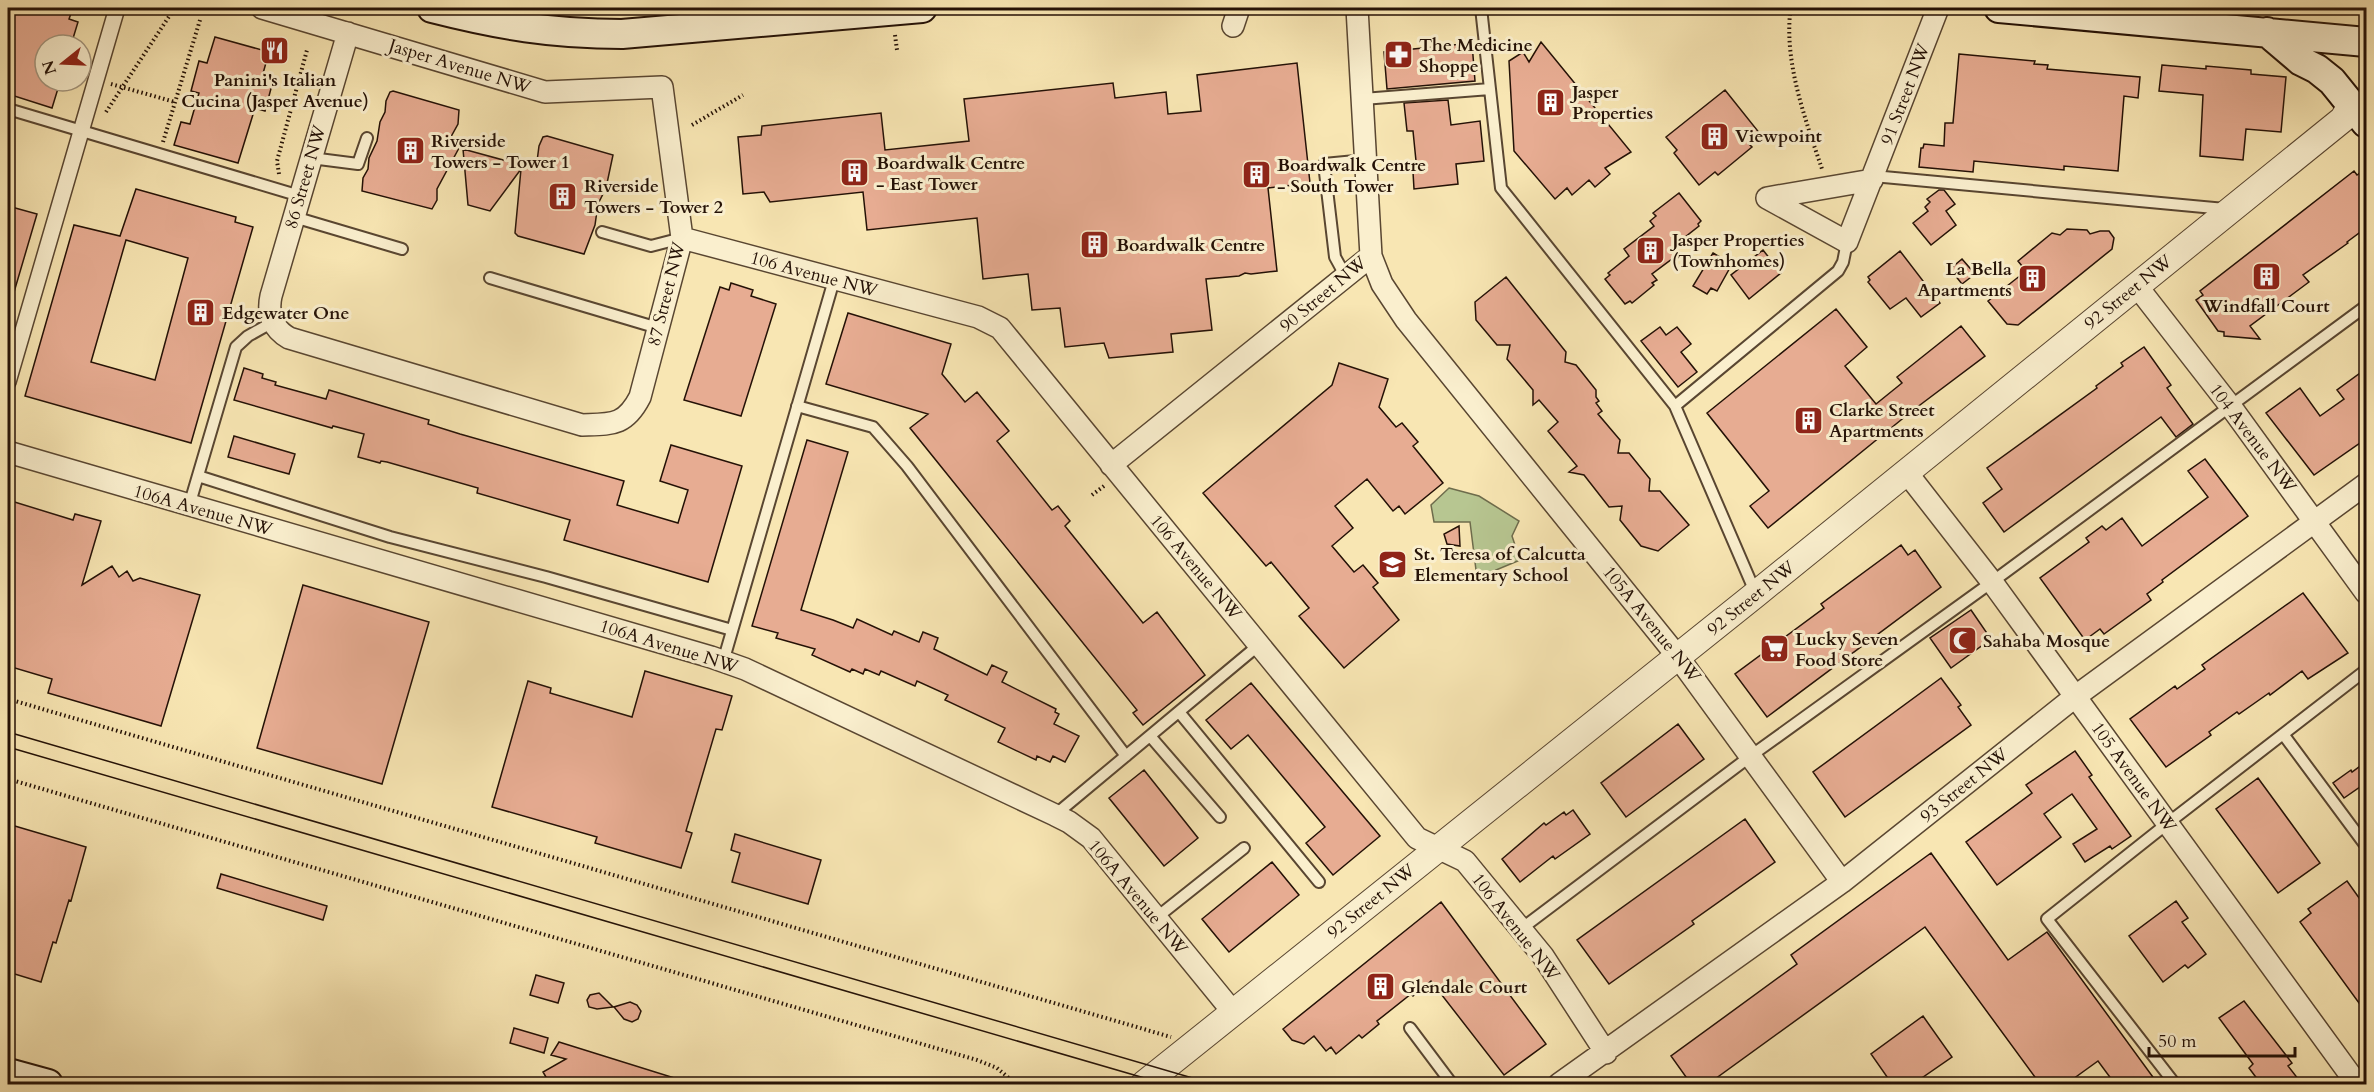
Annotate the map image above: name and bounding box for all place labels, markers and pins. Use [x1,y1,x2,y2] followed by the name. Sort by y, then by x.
[1419,33,1533,79] place label: The Medicine Shoppe
[259,35,291,67] restaurant icon: Panini's Italian Cucina (Jasper Avenue)
[1382,39,1414,71] pharmacy icon: The Medicine Shoppe
[181,68,369,114] place label: Panini's Italian Cucina (Jasper Avenue)
[1569,80,1653,126] place label: Jasper Properties
[1535,86,1567,118] building icon: Jasper Properties
[1698,120,1730,152] building icon: Viewpoint
[1735,124,1822,149] place label: Viewpoint
[431,129,570,175] place label: Riverside Towers - Tower 1
[394,135,426,167] building icon: Riverside Towers - Tower 1
[876,151,1025,197] place label: Boardwalk Centre - East Tower
[1277,153,1426,199] place label: Boardwalk Centre - South Tower
[839,157,871,189] building icon: Boardwalk Centre - East Tower
[1240,159,1272,191] building icon: Boardwalk Centre - South Tower
[584,174,723,220] place label: Riverside Towers - Tower 2
[547,180,579,212] building icon: Riverside Towers - Tower 2
[1669,228,1804,274] place label: Jasper Properties (Townhomes)
[1079,229,1111,261] building icon: Boardwalk Centre
[1116,233,1265,258] place label: Boardwalk Centre
[1635,234,1667,266] building icon: Jasper Properties (Townhomes)
[1917,257,2012,303] place label: La Bella Apartments
[2250,261,2282,293] building icon: Windfall Court
[2017,263,2049,295] building icon: La Bella Apartments
[2201,294,2330,319] place label: Windfall Court
[185,297,217,329] building icon: Edgewater One
[222,301,350,326] place label: Edgewater One
[1829,398,1935,444] place label: Clarke Street Apartments
[1792,404,1824,436] building icon: Clarke Street Apartments
[1414,542,1586,588] place label: St. Teresa of Calcutta Elementary School
[1377,548,1409,580] school or university icon: St. Teresa of Calcutta Elementary School
[1946,625,1978,657] mosque icon: Sahaba Mosque
[1795,627,1899,673] place label: Lucky Seven Food Store
[1983,629,2110,654] place label: Sahaba Mosque
[1758,633,1790,665] supermarket icon: Lucky Seven Food Store
[1364,971,1396,1003] building icon: Glendale Court
[1401,975,1528,1000] place label: Glendale Court

